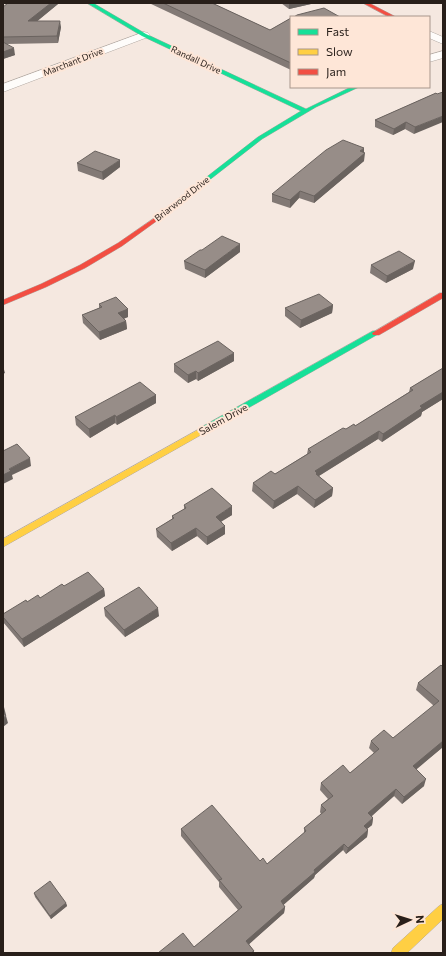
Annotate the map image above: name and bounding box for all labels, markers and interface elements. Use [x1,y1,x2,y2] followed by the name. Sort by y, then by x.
[290,16,430,88] legend
[326,24,349,38] text: Fast
[170,43,223,76] street label: Randall Drive
[326,44,353,58] text: Slow
[41,45,105,78] street label: Marchant Drive
[326,64,346,79] text: Jam
[152,174,211,223] street label: Briarwood Drive
[197,401,249,437] street label: Salem Drive
[390,900,430,940] north arrow
[414,915,427,924] text: N

